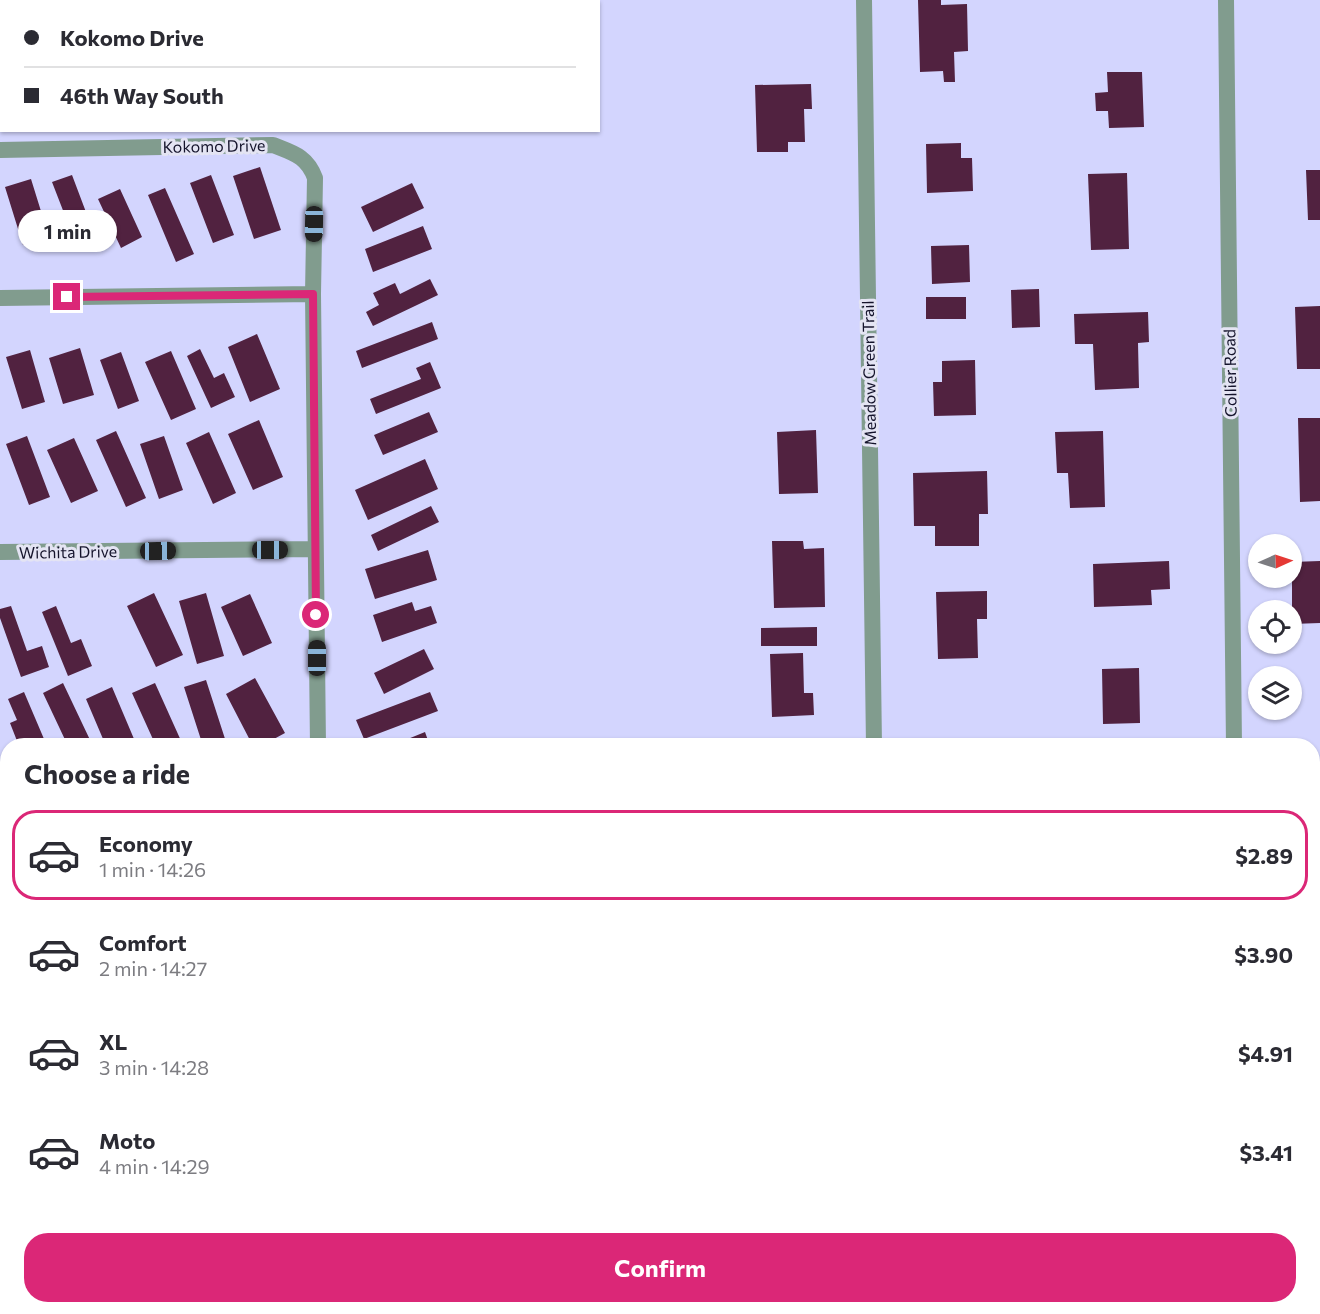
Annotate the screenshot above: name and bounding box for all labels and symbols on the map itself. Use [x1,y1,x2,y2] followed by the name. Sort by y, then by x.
[162,135,266,156] street label: Kokomo Drive
[305,206,323,242] car
[17,210,116,252] callout: 1 min
[53,283,80,310] route end
[858,300,879,446] street label: Meadow Green Trail
[1219,329,1240,417] street label: Collier Road
[1248,534,1302,588] north arrow
[19,541,117,562] street label: Wichita Drive
[252,541,288,559] car
[140,542,176,560] car
[302,601,329,628] route start
[308,640,326,676] car

